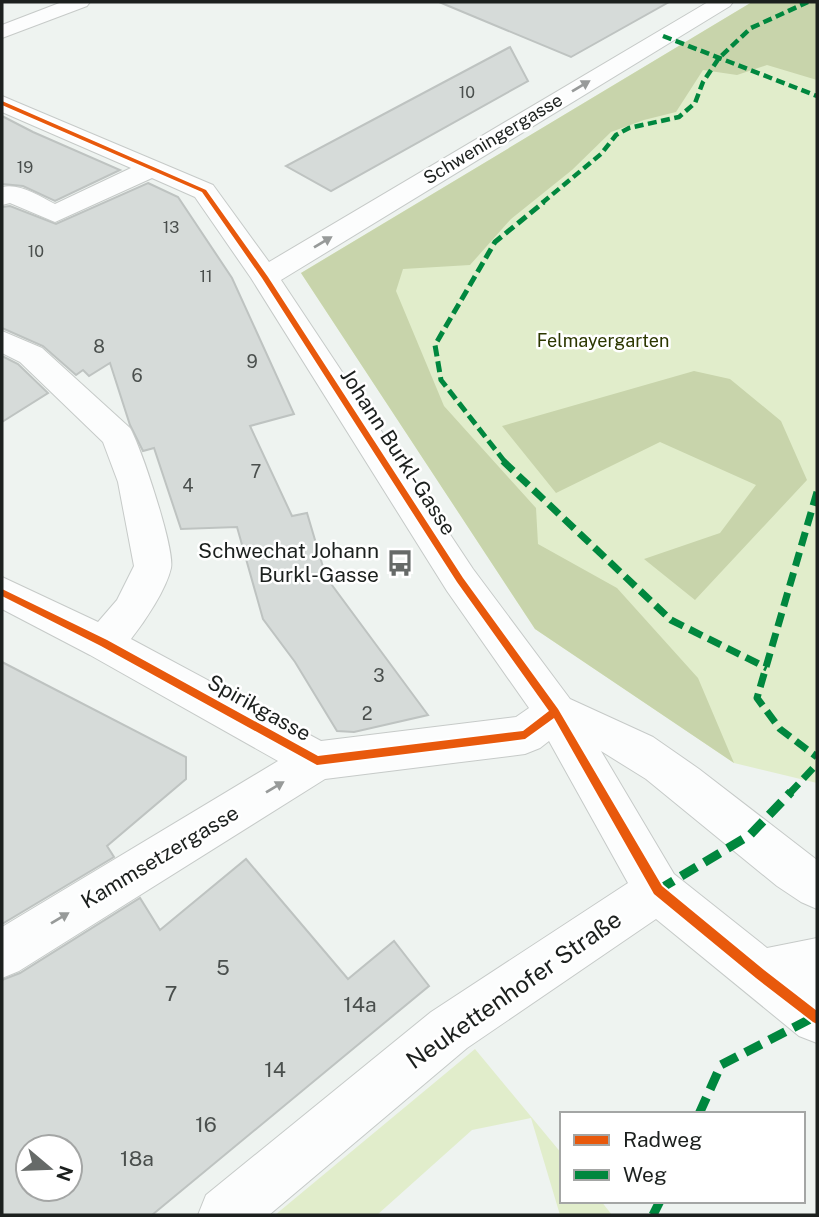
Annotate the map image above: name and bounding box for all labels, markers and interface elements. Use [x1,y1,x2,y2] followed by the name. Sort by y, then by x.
[571,80,590,92] one-way arrow
[459,83,475,102] house number: 10
[420,89,566,188] street label: Schweningergasse
[17,158,33,177] house number: 19
[163,218,179,237] house number: 13
[313,235,332,248] one-way arrow
[28,242,44,261] house number: 10
[199,267,213,286] house number: 11
[537,330,669,351] park label: Felmayergarten
[93,336,105,357] house number: 8
[246,351,258,372] house number: 9
[335,364,462,540] street label: Johann Burkl-Gasse
[131,365,143,386] house number: 6
[251,461,261,482] house number: 7
[182,475,194,496] house number: 4
[198,538,379,587] place label: Schwechat Johann Burkl-Gasse
[385,548,415,578] bus stop icon: Schwechat Johann Burkl-Gasse
[373,665,385,686] house number: 3
[203,669,315,746] street label: Spirikgasse
[362,703,372,724] house number: 2
[266,780,285,793] one-way arrow
[76,800,243,913] street label: Kammsetzergasse
[400,904,626,1074] street label: Neukettenhofer Straße
[50,912,70,925] one-way arrow
[216,955,230,980] house number: 5
[165,981,177,1006] house number: 7
[343,992,377,1017] house number: 14a
[264,1057,286,1082] house number: 14
[195,1112,217,1137] house number: 16
[560,1112,805,1203] legend
[623,1127,702,1152] text: Radweg
[14,1133,84,1203] north arrow
[120,1146,154,1171] house number: 18a
[623,1162,667,1187] text: Weg
[52,1163,78,1184] text: N

